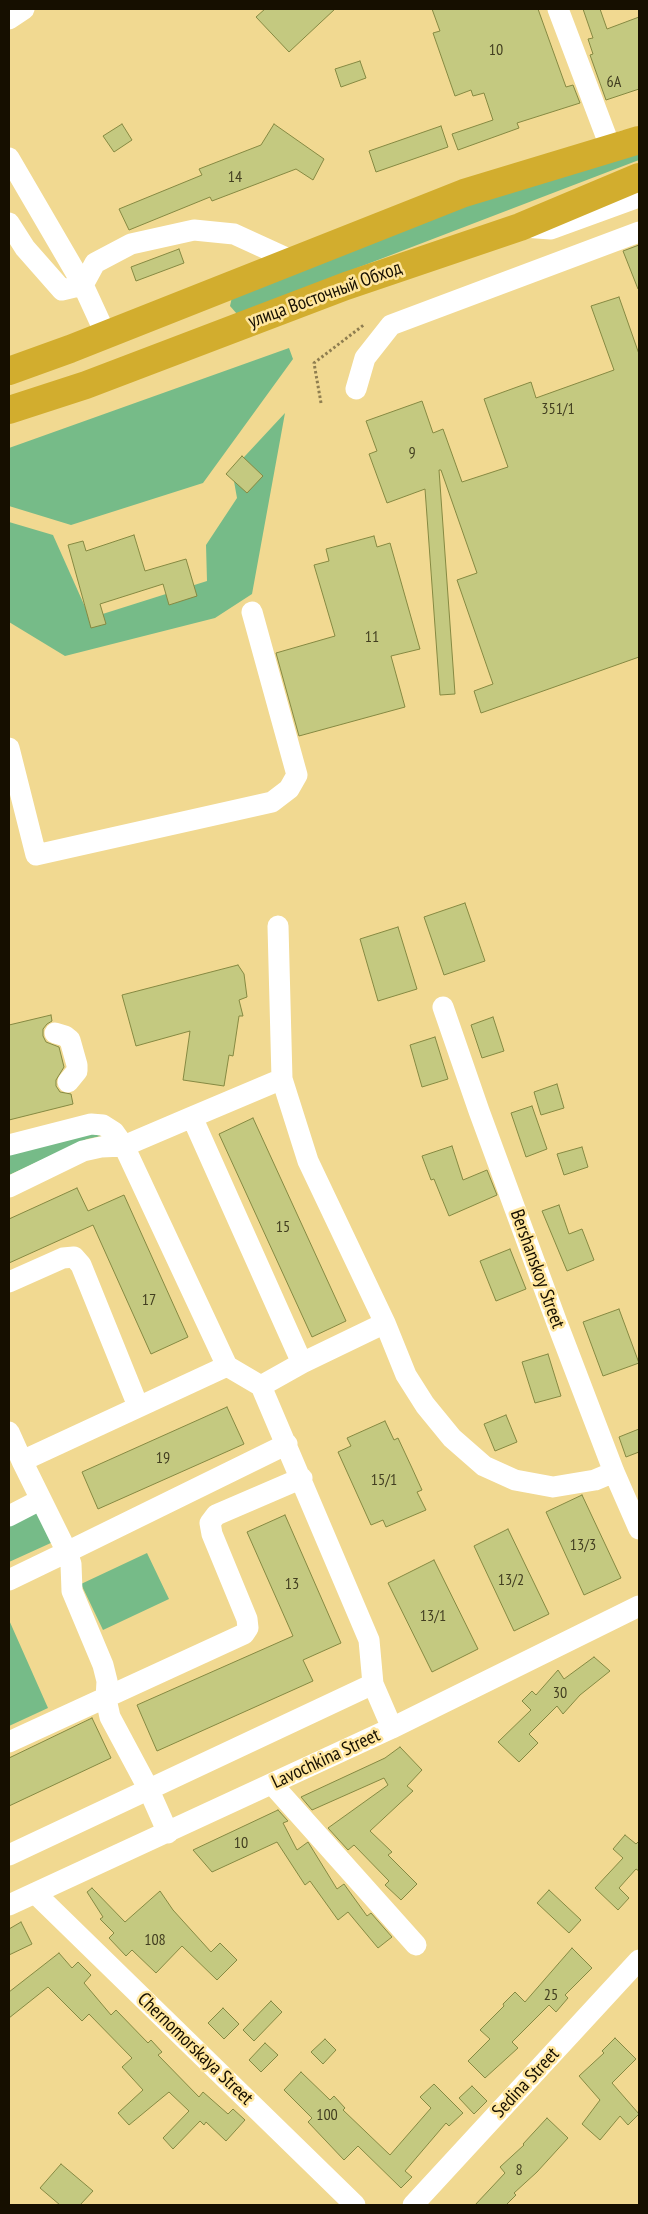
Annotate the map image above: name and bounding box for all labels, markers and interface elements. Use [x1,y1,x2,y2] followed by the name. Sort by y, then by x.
[489,40,503,60] house number: 10
[607,72,621,92] house number: 6А
[228,167,242,187] house number: 14
[245,257,405,333] street label: улица Восточный Обход
[541,399,575,419] house number: 351/1
[408,443,416,463] house number: 9
[365,627,379,647] house number: 11
[505,1206,569,1332] street label: Bershanskoy Street
[276,1217,290,1237] house number: 15
[142,1290,156,1310] house number: 17
[156,1448,170,1468] house number: 19
[371,1470,397,1490] house number: 15/1
[570,1535,596,1555] house number: 13/3
[498,1570,524,1590] house number: 13/2
[285,1574,299,1594] house number: 13
[420,1606,446,1626] house number: 13/1
[553,1683,567,1703] house number: 30
[268,1724,384,1794] street label: Lavochkina Street
[234,1833,248,1853] house number: 10
[144,1930,166,1950] house number: 108
[544,1985,558,2005] house number: 25
[132,1988,258,2110] street label: Chernomorskaya Street
[488,2043,564,2123] street label: Sedina Street
[316,2105,338,2125] house number: 100
[515,2160,523,2180] house number: 8

